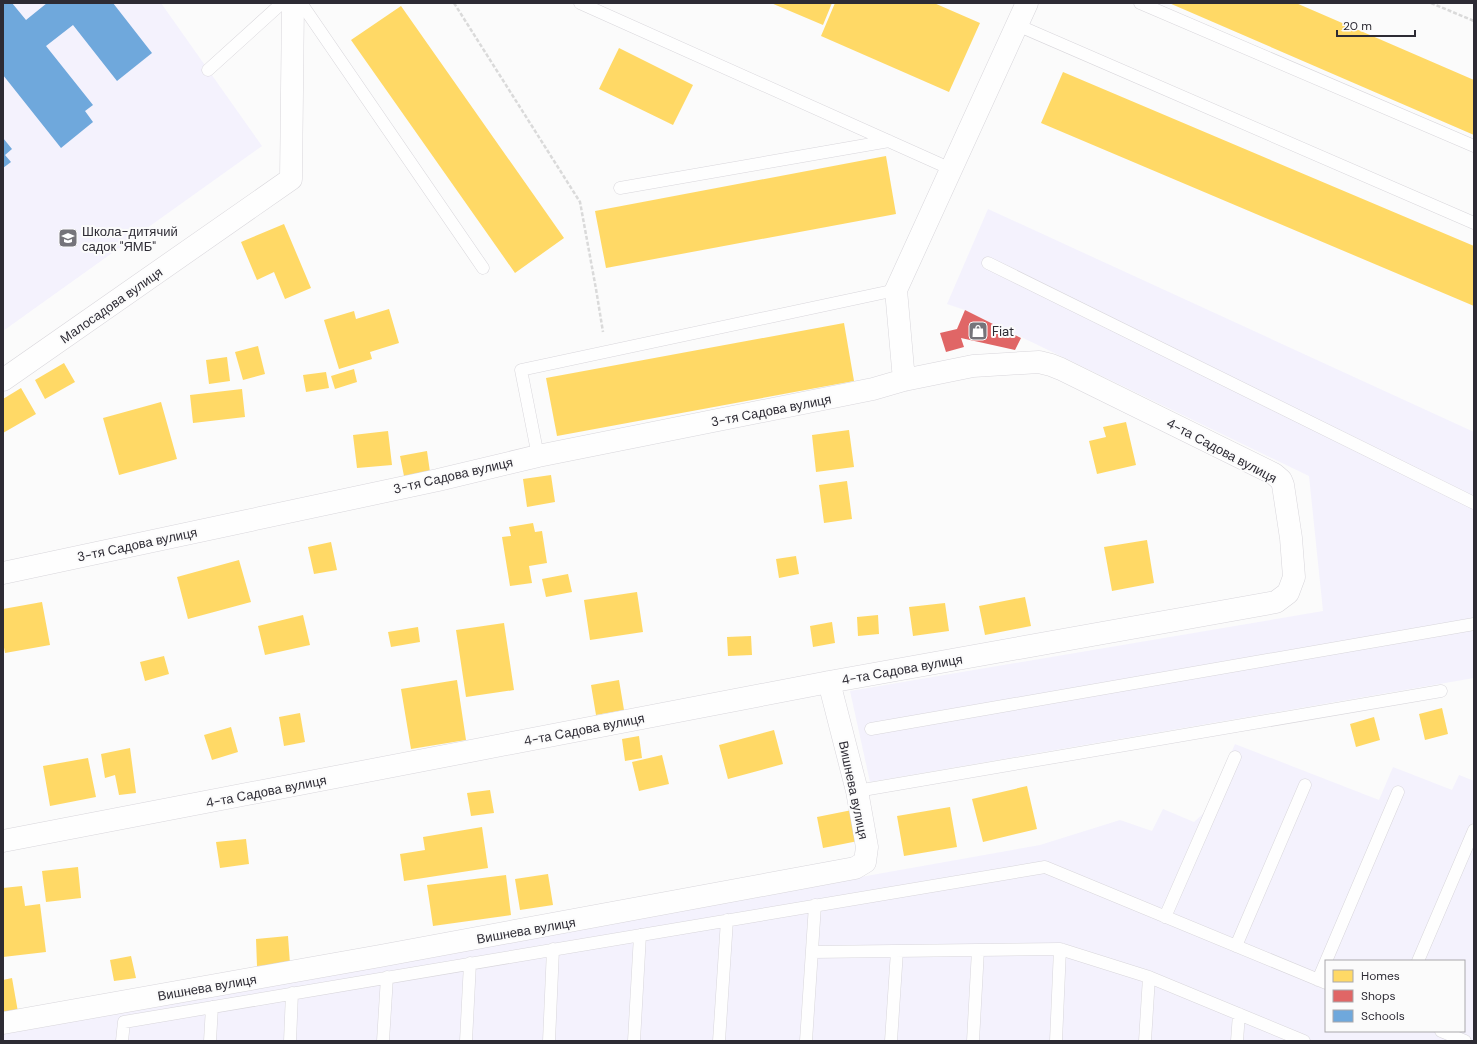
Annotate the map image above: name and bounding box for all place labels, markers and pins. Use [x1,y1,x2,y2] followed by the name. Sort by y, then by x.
[82,223,178,255] place label: Школа-дитячий садок "ЯМБ"
[57,227,79,249] school or university icon: Школа-дитячий садок "ЯМБ"
[967,320,989,342] shop icon: Fiat
[992,323,1014,340] place label: Fiat

